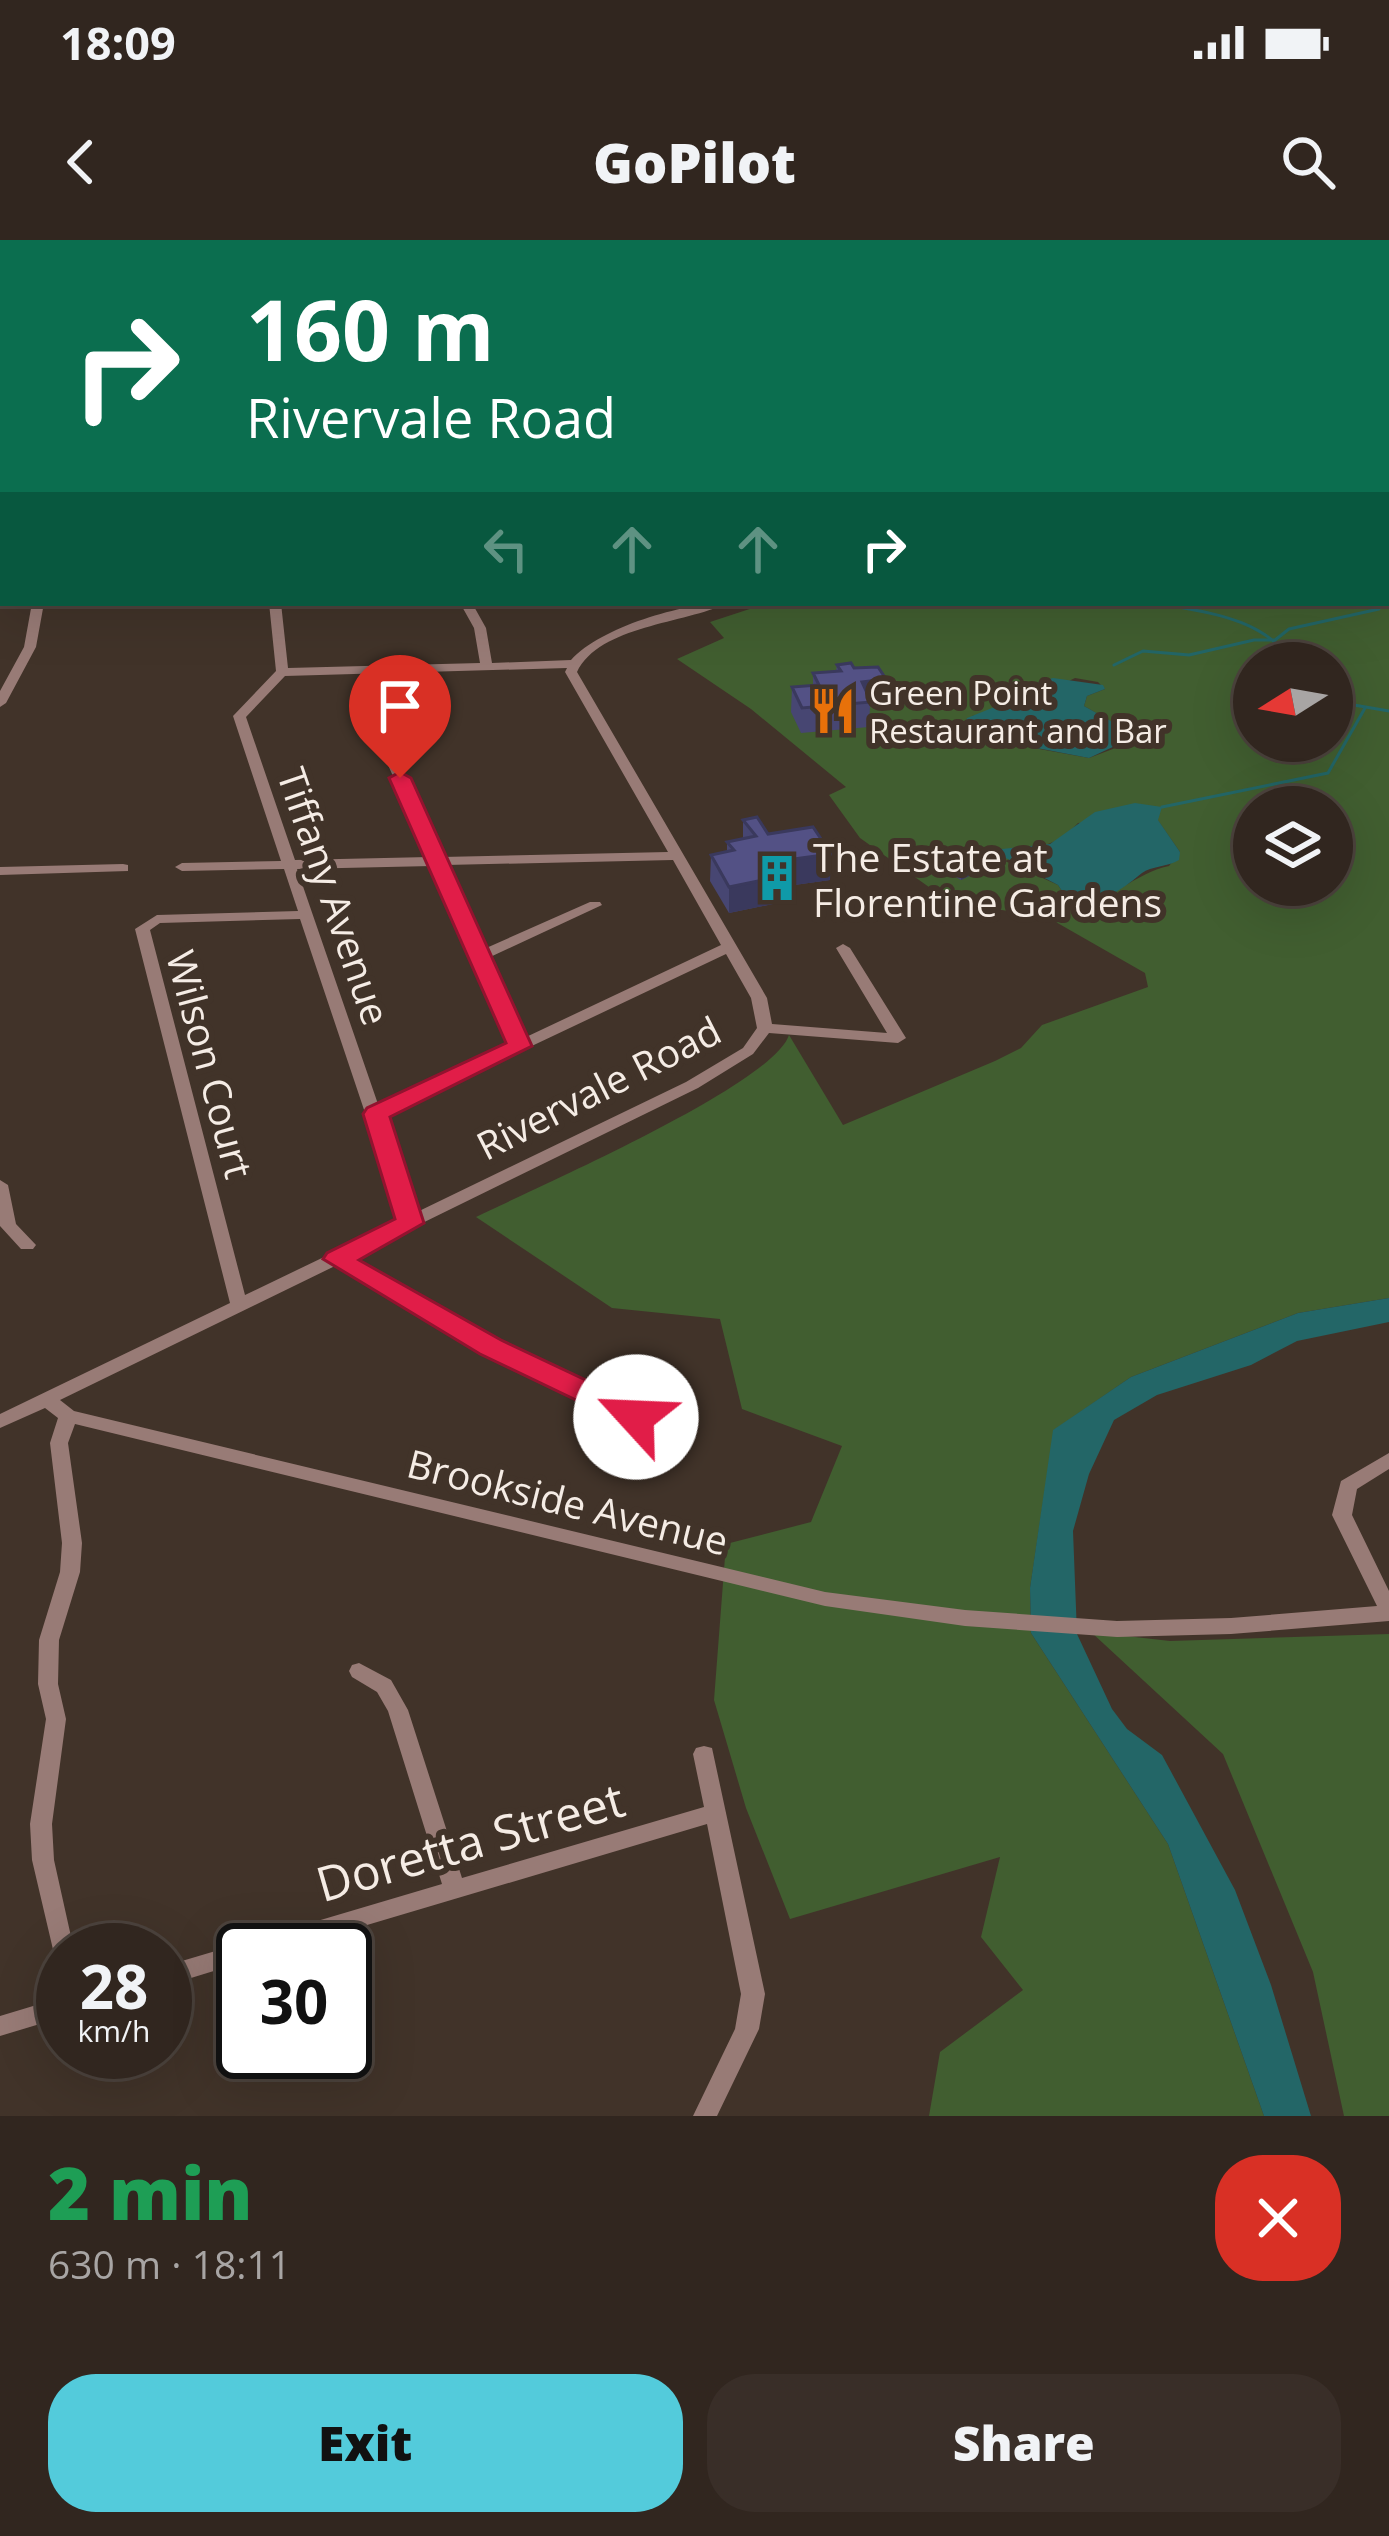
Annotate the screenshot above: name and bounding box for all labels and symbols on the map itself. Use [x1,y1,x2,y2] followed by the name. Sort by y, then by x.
[1233,642,1353,762] north arrow
[349,655,451,778] pin
[869,670,1167,753] place label: Green Point Restaurant and Bar
[808,686,858,736] restaurant icon: Green Point Restaurant and Bar
[266,760,404,1032] street label: Tiffany Avenue
[813,830,1162,928] place label: The Estate at Florentine Gardens
[752,853,802,903] building icon: The Estate at Florentine Gardens
[155,944,267,1184] street label: Wilson Court
[467,1003,729,1171] street label: Rivervale Road
[573,1354,699,1480] position arrow
[402,1436,734,1566] street label: Brookside Avenue
[308,1766,632,1916] street label: Doretta Street
[216,1923,372,2079] speed limit sign: 30

